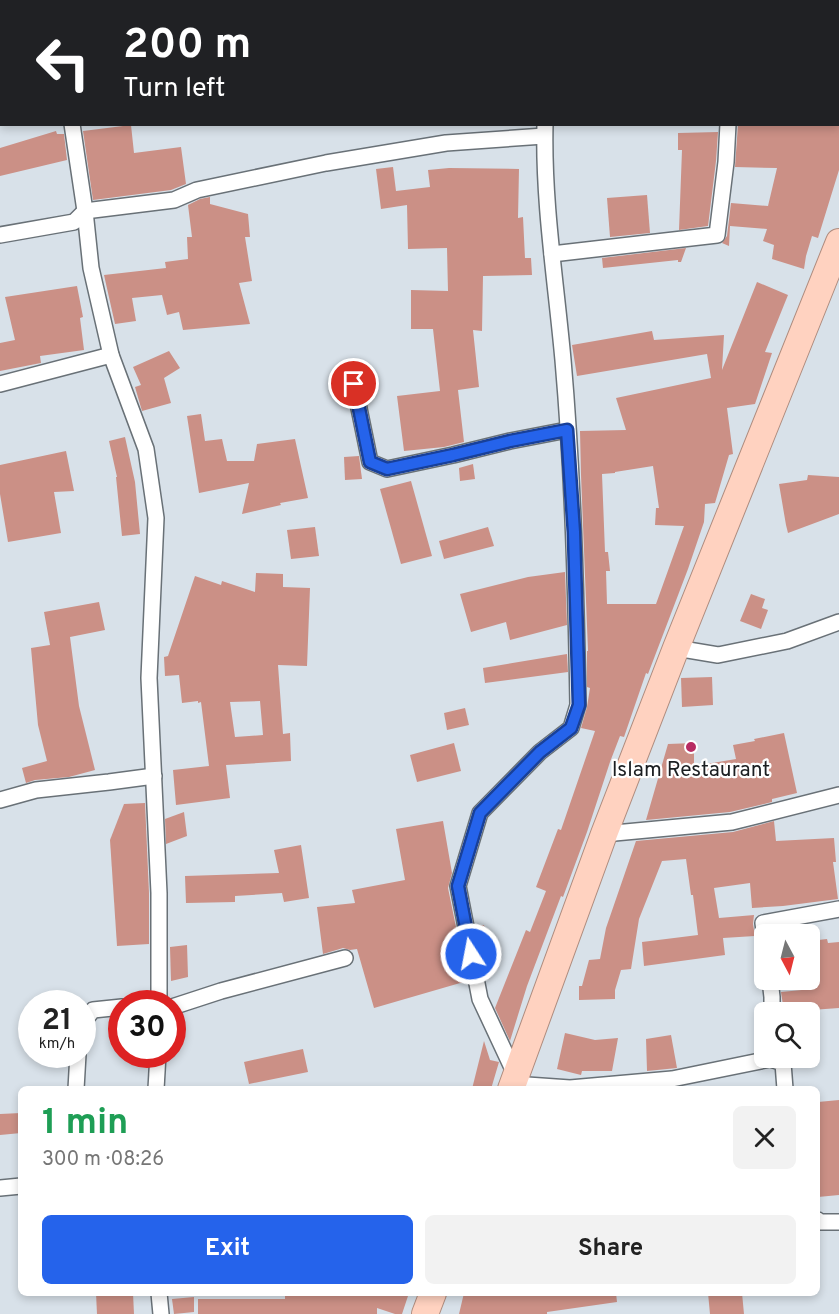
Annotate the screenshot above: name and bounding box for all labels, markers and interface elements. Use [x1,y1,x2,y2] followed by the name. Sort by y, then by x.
[123,20,251,73] text: 200 m
[24,24,102,102] icon: left
[123,72,225,106] text: Turn left
[328,358,379,409] pin
[337,367,370,400] icon: arrive
[684,740,698,754] marker: Islam Restaurant
[612,757,770,784] place label: Islam Restaurant
[439,922,503,986] position arrow
[754,924,820,990] north arrow
[754,924,820,1068] map controls
[108,990,186,1068] speed limit sign: 30
[754,1002,820,1068] button: search
[42,1003,72,1040] text: 21
[39,1035,75,1054] text: km/h
[42,1101,128,1147] text: 1 min
[733,1106,796,1169] button: close
[42,1147,164,1173] text: 300 m · 08:26
[42,1215,413,1284] button: Exit
[425,1215,796,1284] button: Share

